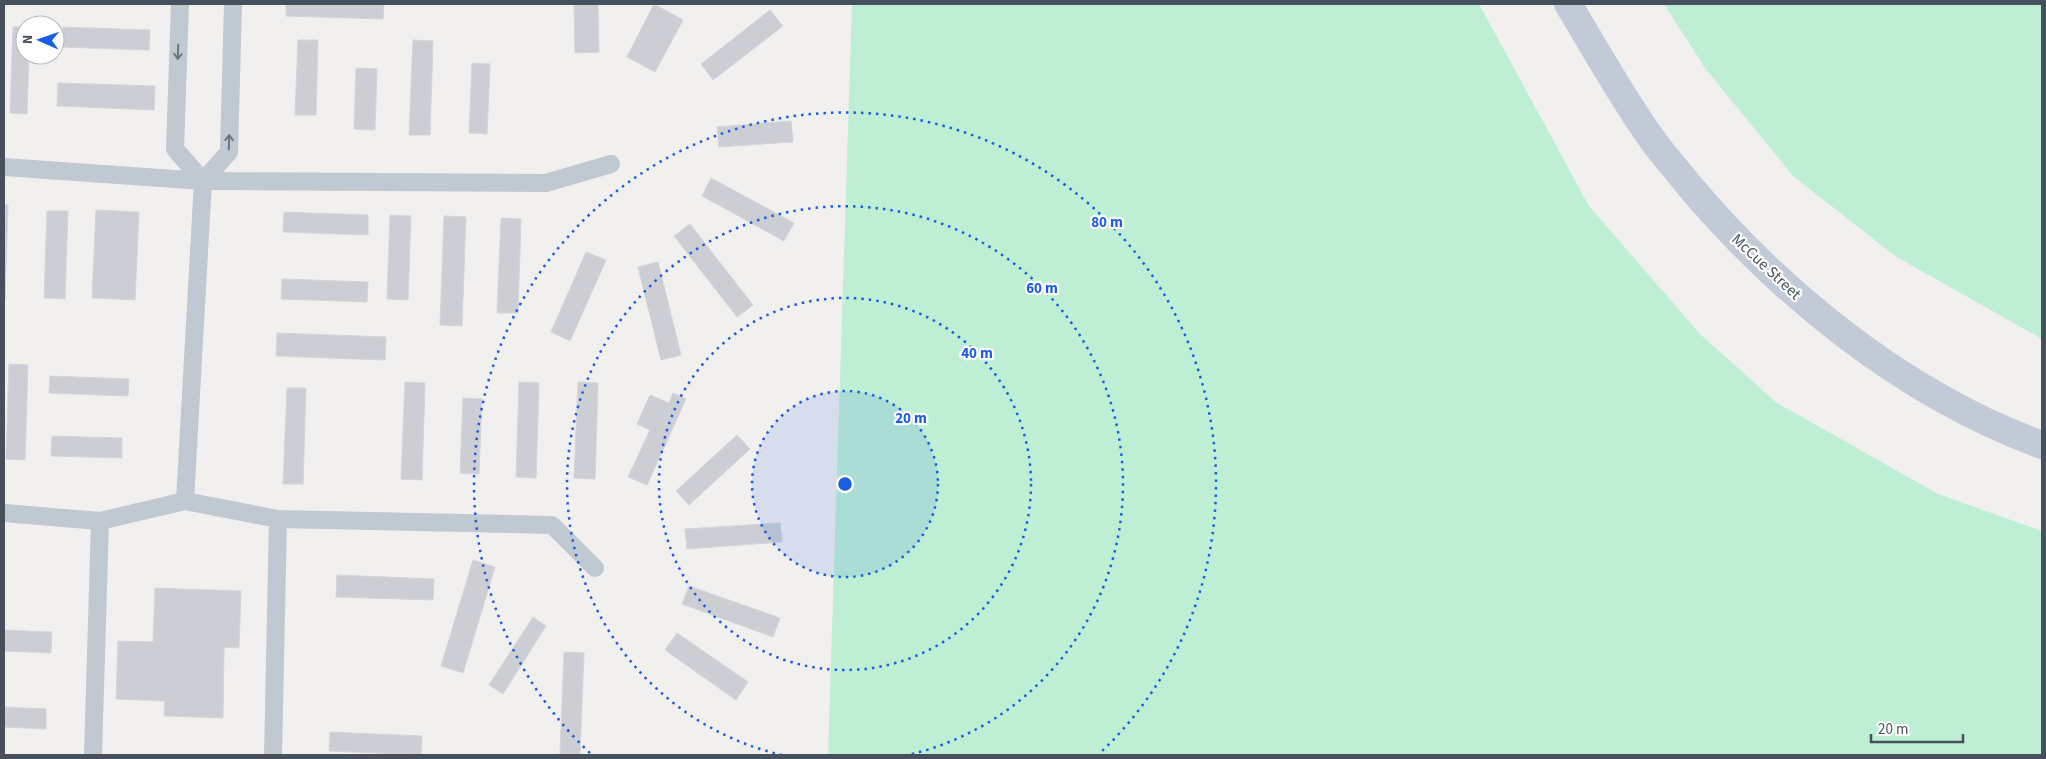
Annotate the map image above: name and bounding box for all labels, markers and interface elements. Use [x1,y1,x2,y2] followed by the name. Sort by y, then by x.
[15,15,65,65] north arrow
[18,35,38,45] text: N
[174,44,183,60] one-way arrow
[224,134,234,150] one-way arrow
[1091,212,1123,233] text: 80 m
[1727,229,1806,305] street label: McCue Street
[1026,278,1058,299] text: 60 m
[961,343,993,364] text: 40 m
[895,408,927,429] text: 20 m
[836,475,854,493] centre of rings
[1871,712,1964,744] scale bar
[1878,719,1908,740] text: 20 m

